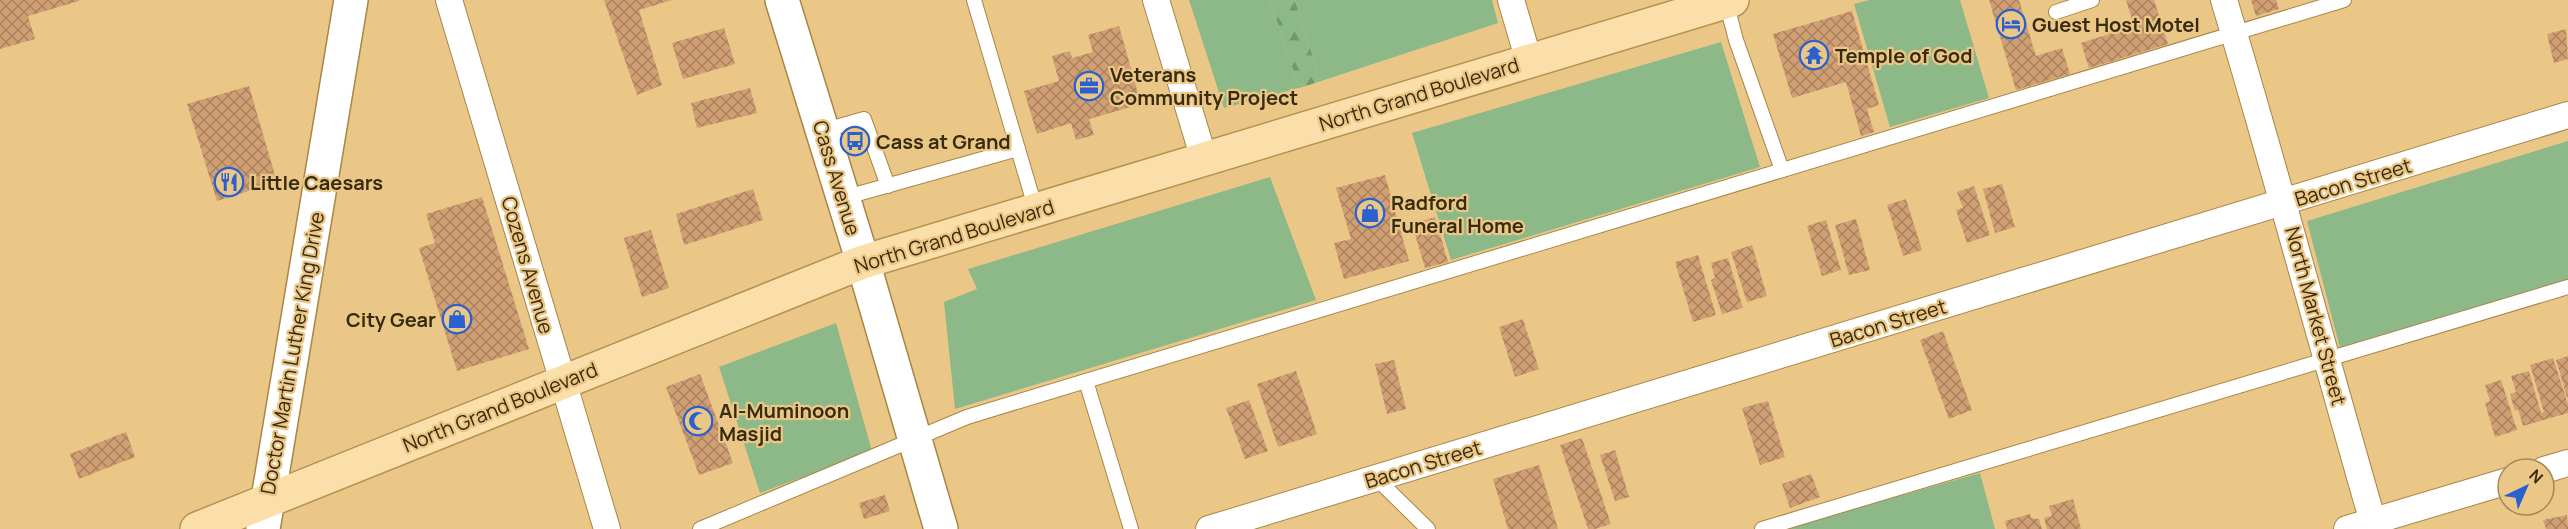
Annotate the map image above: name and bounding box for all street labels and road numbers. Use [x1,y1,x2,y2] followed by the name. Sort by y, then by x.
[1316,51,1522,137] street label: North Grand Boulevard
[807,117,867,239] street label: Cass Avenue
[2291,151,2415,213] street label: Bacon Street
[495,193,561,337] street label: Cozens Avenue
[851,193,1057,279] street label: North Grand Boulevard
[254,210,330,496] street label: Doctor Martin Luther King Drive
[2279,224,2353,408] street label: North Market Street
[1826,292,1950,354] street label: Bacon Street
[399,356,601,458] street label: North Grand Boulevard
[1361,433,1485,495] street label: Bacon Street

